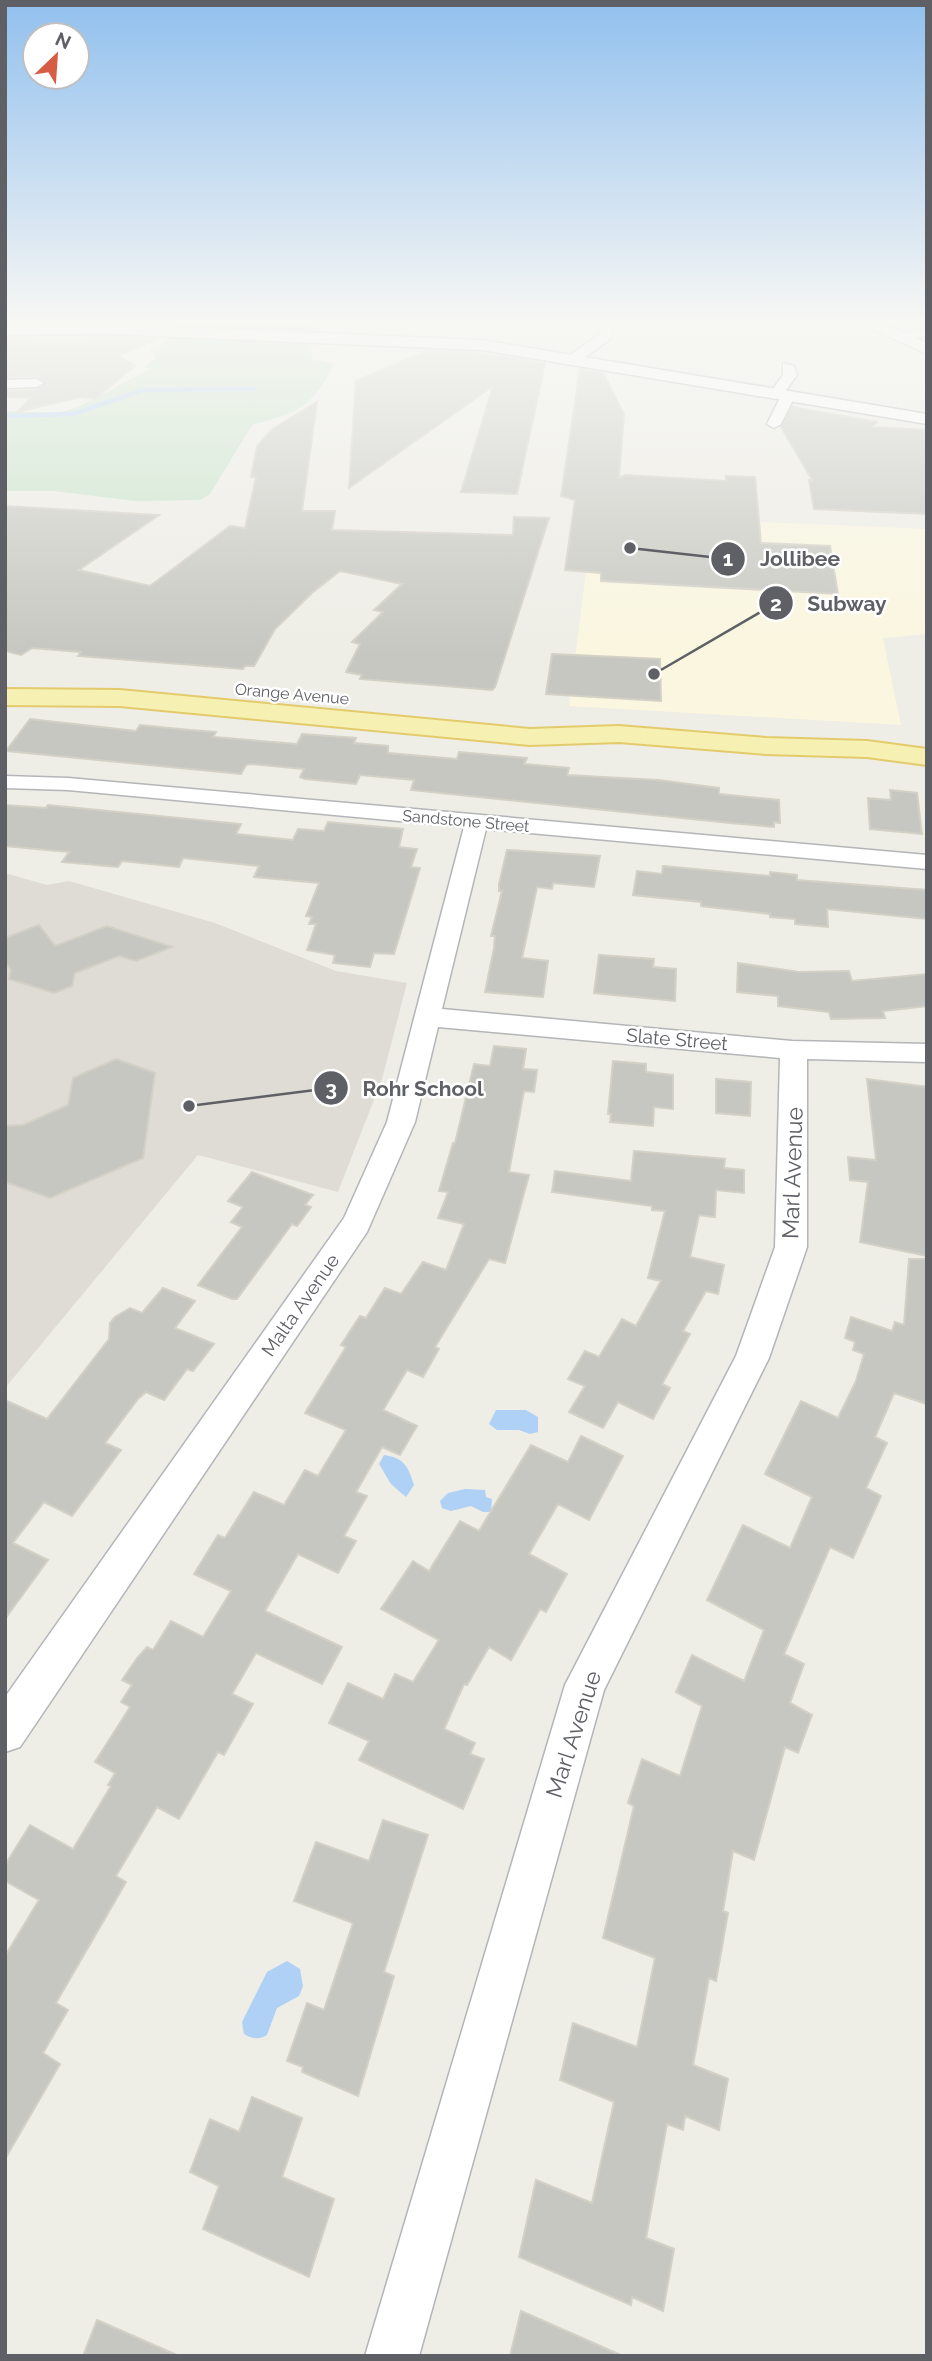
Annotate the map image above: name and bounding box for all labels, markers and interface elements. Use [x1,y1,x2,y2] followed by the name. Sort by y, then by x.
[21,21,91,91] north arrow
[52,28,74,54] text: N
[711,538,854,580] callout: Jollibee
[723,546,733,571] text: 1
[760,546,840,571] text: Jollibee
[758,582,900,624] callout: Subway
[770,591,782,616] text: 2
[807,591,887,616] text: Subway
[234,680,350,708] street label: Orange Avenue
[402,806,531,836] street label: Sandstone Street
[625,1024,729,1054] street label: Slate Street
[313,1067,498,1109] callout: Rohr School
[325,1076,337,1101] text: 3
[362,1076,484,1101] text: Rohr School
[776,1107,808,1239] street label: Marl Avenue
[257,1250,343,1360] street label: Malta Avenue
[540,1667,606,1801] street label: Marl Avenue

